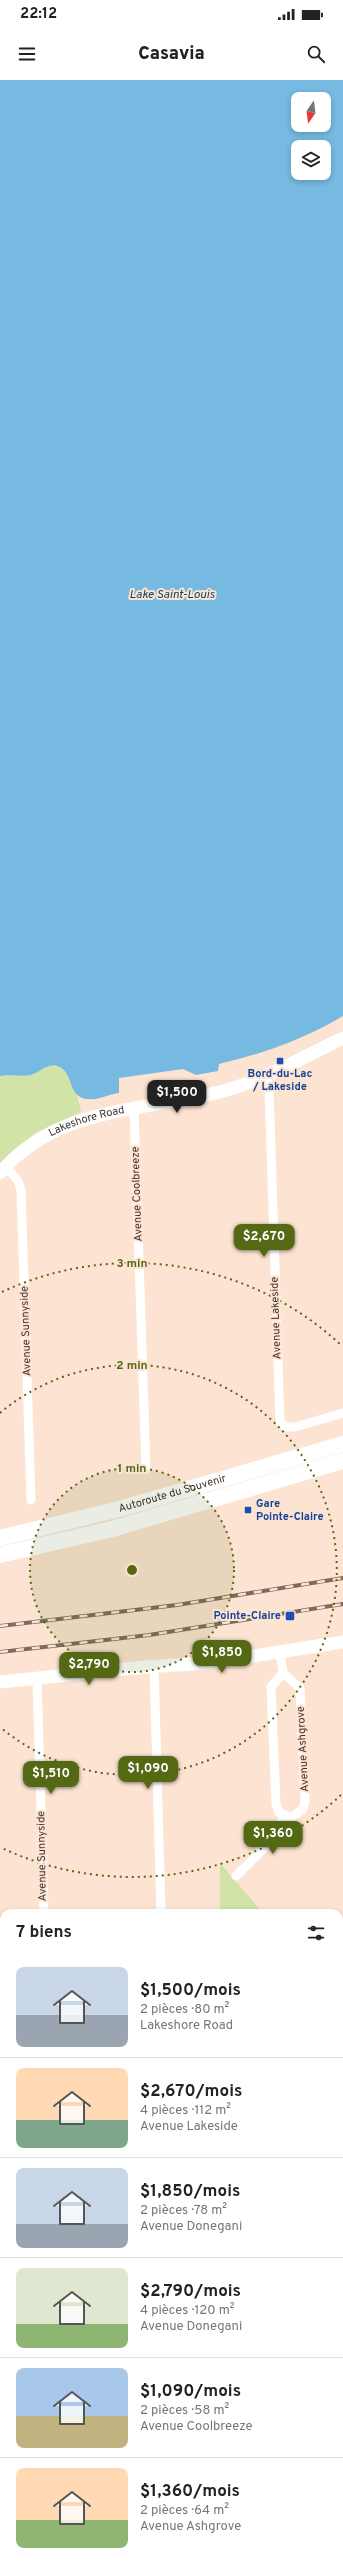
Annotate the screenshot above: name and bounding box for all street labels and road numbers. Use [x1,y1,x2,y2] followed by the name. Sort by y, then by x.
[46,1103,126,1140] street label: Lakeshore Road
[128,1146,146,1242] street label: Avenue Coolbreeze
[268,1276,284,1360] street label: Avenue Lakeside
[17,1286,35,1376] street label: Avenue Sunnyside
[117,1471,229,1516] street label: Autoroute du Souvenir
[294,1706,312,1792] street label: Avenue Ashgrove
[34,1811,50,1901] street label: Avenue Sunnyside

